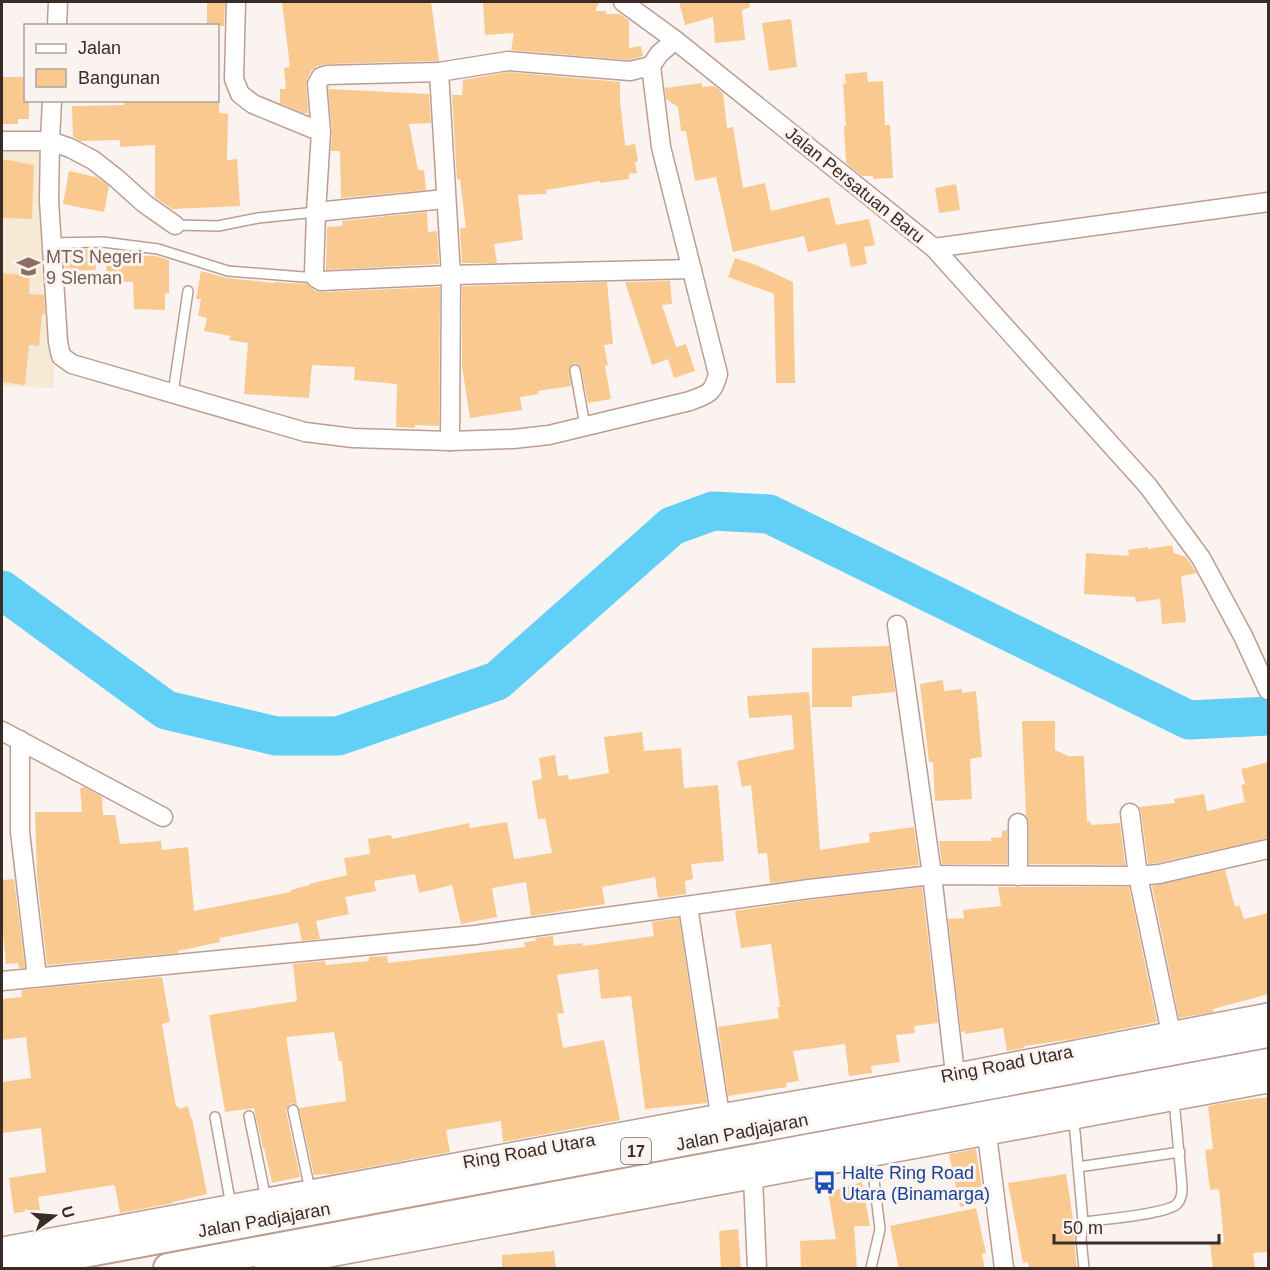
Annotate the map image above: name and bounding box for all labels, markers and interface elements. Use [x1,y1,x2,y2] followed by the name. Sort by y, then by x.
[24,24,219,102] legend
[78,38,121,58] text: Jalan
[78,68,160,88] text: Bangunan
[781,123,929,247] street label: Jalan Persatuan Baru
[46,247,142,288] place label: MTS Negeri 9 Sleman
[15,254,41,280] school or university icon: MTS Negeri 9 Sleman
[939,1041,1076,1087] street label: Ring Road Utara
[674,1109,810,1155] street label: Jalan Padjajaran
[461,1129,598,1172] street label: Ring Road Utara
[621,1138,651,1164] road number: 17
[842,1163,990,1204] place label: Halte Ring Road Utara (Binamarga)
[811,1170,837,1196] bus stop icon: Halte Ring Road Utara (Binamarga)
[24,1186,84,1246] north arrow
[196,1199,332,1241] street label: Jalan Padjajaran
[58,1204,78,1220] text: U
[1054,1207,1219,1245] scale bar
[1063,1218,1103,1238] text: 50 m

